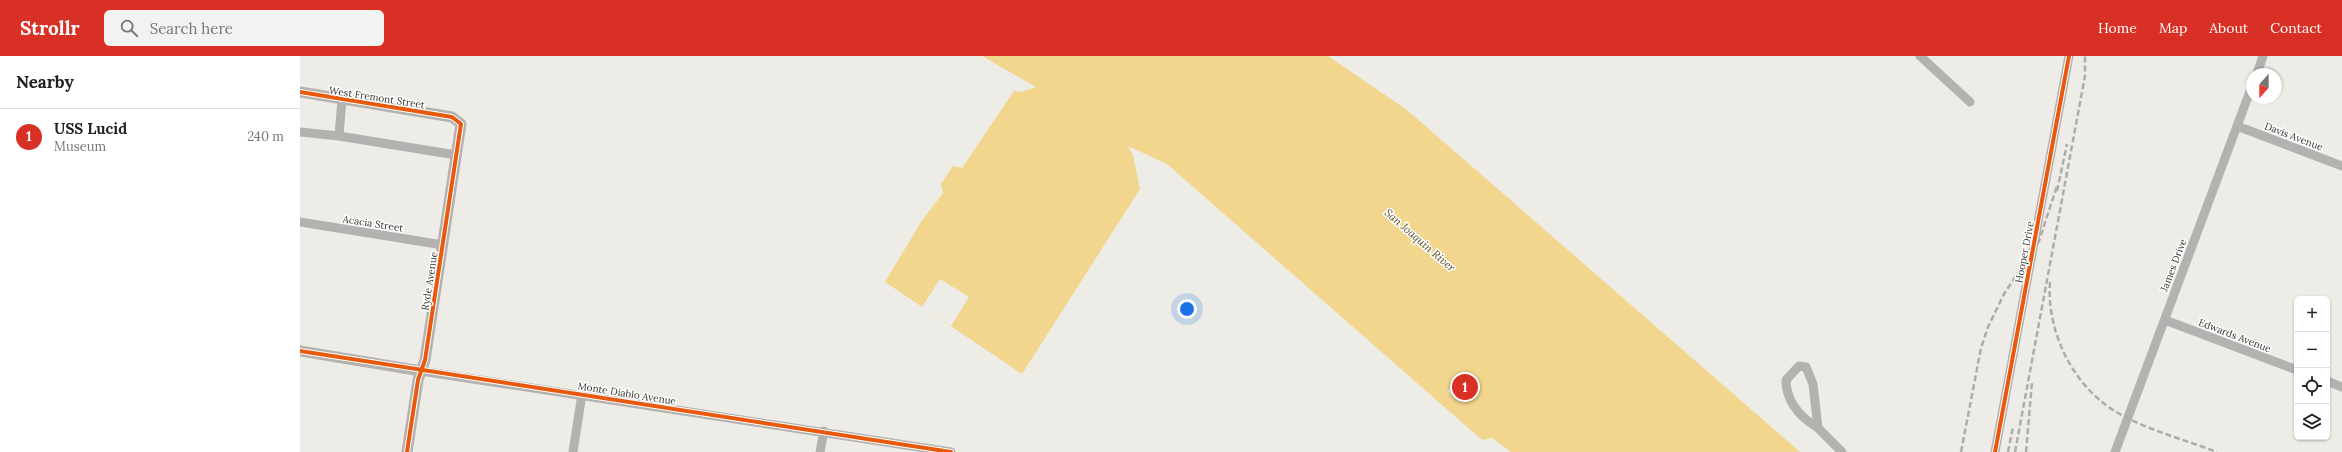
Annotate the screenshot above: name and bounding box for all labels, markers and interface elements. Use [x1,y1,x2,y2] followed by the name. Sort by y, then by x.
[104,10,384,46] search box
[20,16,80,40] text: Strollr
[118,17,140,39] icon: search
[150,19,233,38] text: Search here
[2098,19,2137,37] text: Home
[2159,19,2187,37] text: Map
[2209,19,2248,37] text: About
[2270,19,2322,37] text: Contact
[2246,68,2282,104] north arrow
[16,71,74,93] text: Nearby
[328,84,426,112] street label: West Fremont Street
[54,119,127,138] text: USS Lucid
[2263,119,2325,154] street label: Davis Avenue
[26,128,32,145] text: 1
[247,128,284,145] text: 240 m
[54,138,106,155] text: Museum
[1382,205,1459,275] water label: San Joaquin River
[341,212,404,235] street label: Acacia Street
[2012,220,2037,284] street label: Hooper Drive
[2157,236,2190,294] street label: James Drive
[418,250,441,311] street label: Ryde Avenue
[2294,296,2330,440] map controls
[2294,296,2330,332] button: +
[1177,299,1197,319] your location
[2197,316,2273,355] street label: Edwards Avenue
[2294,332,2330,368] button: −
[2294,368,2330,404] button: locate
[1452,372,1478,402] pin: 1
[577,379,678,408] street label: Monte Diablo Avenue
[2294,404,2330,440] button: layers

